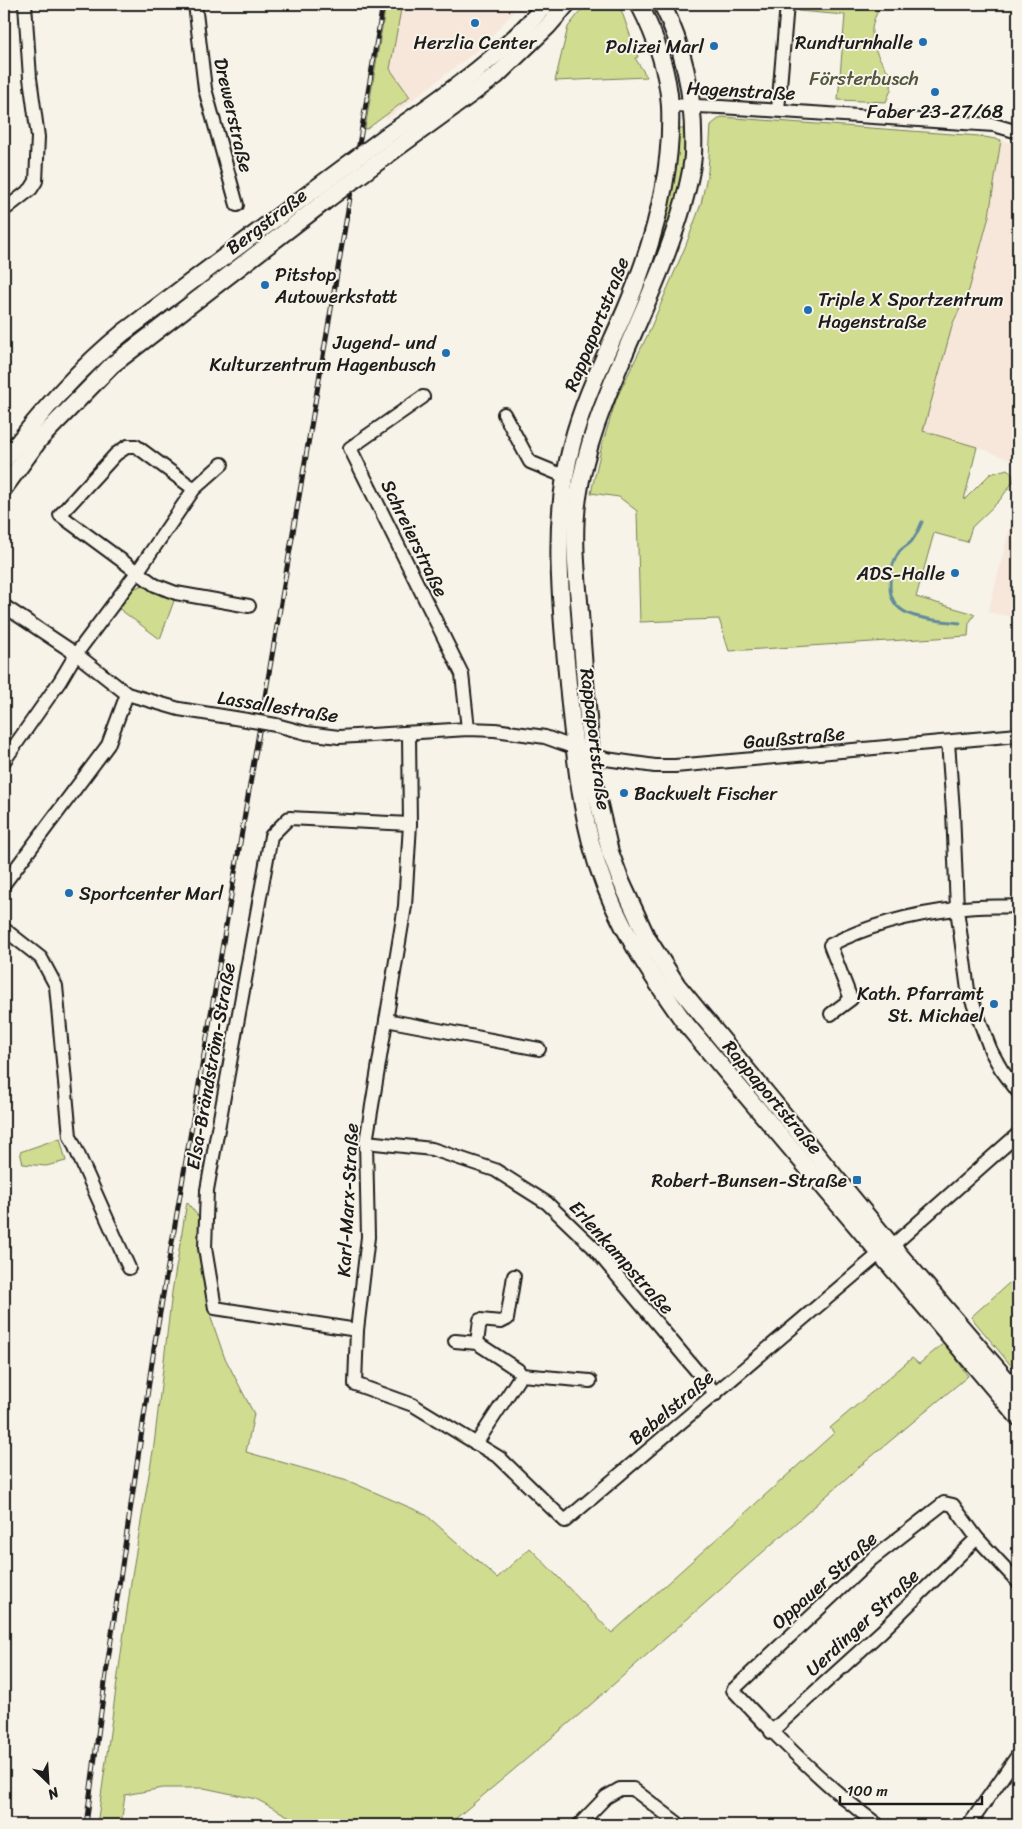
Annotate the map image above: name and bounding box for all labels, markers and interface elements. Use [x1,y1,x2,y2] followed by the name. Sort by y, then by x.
[469,17,481,29] marker: Herzlia Center
[414,26,538,59] place label: Herzlia Center
[795,26,913,59] place label: Rundturnhalle
[606,30,705,63] place label: Polizei Marl
[917,36,929,48] marker: Rundturnhalle
[708,40,720,52] marker: Polizei Marl
[204,54,263,176] street label: Drewerstraße
[809,62,919,95] park label: Försterbusch
[686,71,796,110] street label: Hagenstraße
[929,86,941,98] marker: Faber 23-27/68
[867,95,1004,128] place label: Faber 23-27/68
[218,180,314,263] street label: Bergstraße
[554,252,639,396] street label: Rappaportstraße
[274,258,398,313] place label: Pitstop Autowerkstatt
[259,279,271,291] marker: Pitstop Autowerkstatt
[818,283,1004,338] place label: Triple X Sportzentrum Hagenstraße
[802,304,814,316] marker: Triple X Sportzentrum Hagenstraße
[209,326,437,381] place label: Jugend- und Kulturzentrum Hagenbusch
[440,347,452,359] marker: Jugend- und Kulturzentrum Hagenbusch
[372,474,457,603] street label: Schreierstraße
[856,557,945,590] place label: ADS-Halle
[949,567,961,579] marker: ADS-Halle
[570,666,621,812] street label: Rappaportstraße
[215,681,341,732] street label: Lassallestraße
[742,717,846,758] street label: Gaußstraße
[634,777,778,810] place label: Backwelt Fischer
[618,787,630,799] marker: Backwelt Fischer
[79,877,224,910] place label: Sportcenter Marl
[63,887,75,899] marker: Sportcenter Marl
[176,960,245,1172] street label: Elsa-Brändström-Straße
[857,977,985,1032] place label: Kath. Pfarramt St. Michael
[988,998,1000,1010] marker: Kath. Pfarramt St. Michael
[714,1032,831,1163] street label: Rappaportstraße
[327,1122,368,1278] street label: Karl-Marx-Straße
[651,1164,847,1197] place label: Robert-Bunsen-Straße
[851,1174,863,1186] marker: Robert-Bunsen-Straße
[561,1192,683,1323] street label: Erlenkampstraße
[621,1361,722,1453] street label: Bebelstraße
[763,1523,885,1638] street label: Oppauer Straße
[797,1560,928,1685] street label: Uerdinger Straße
[22,1756,72,1806] north arrow
[840,1774,982,1806] scale bar
[847,1778,888,1804] text: 100 m
[43,1780,64,1807] text: N

